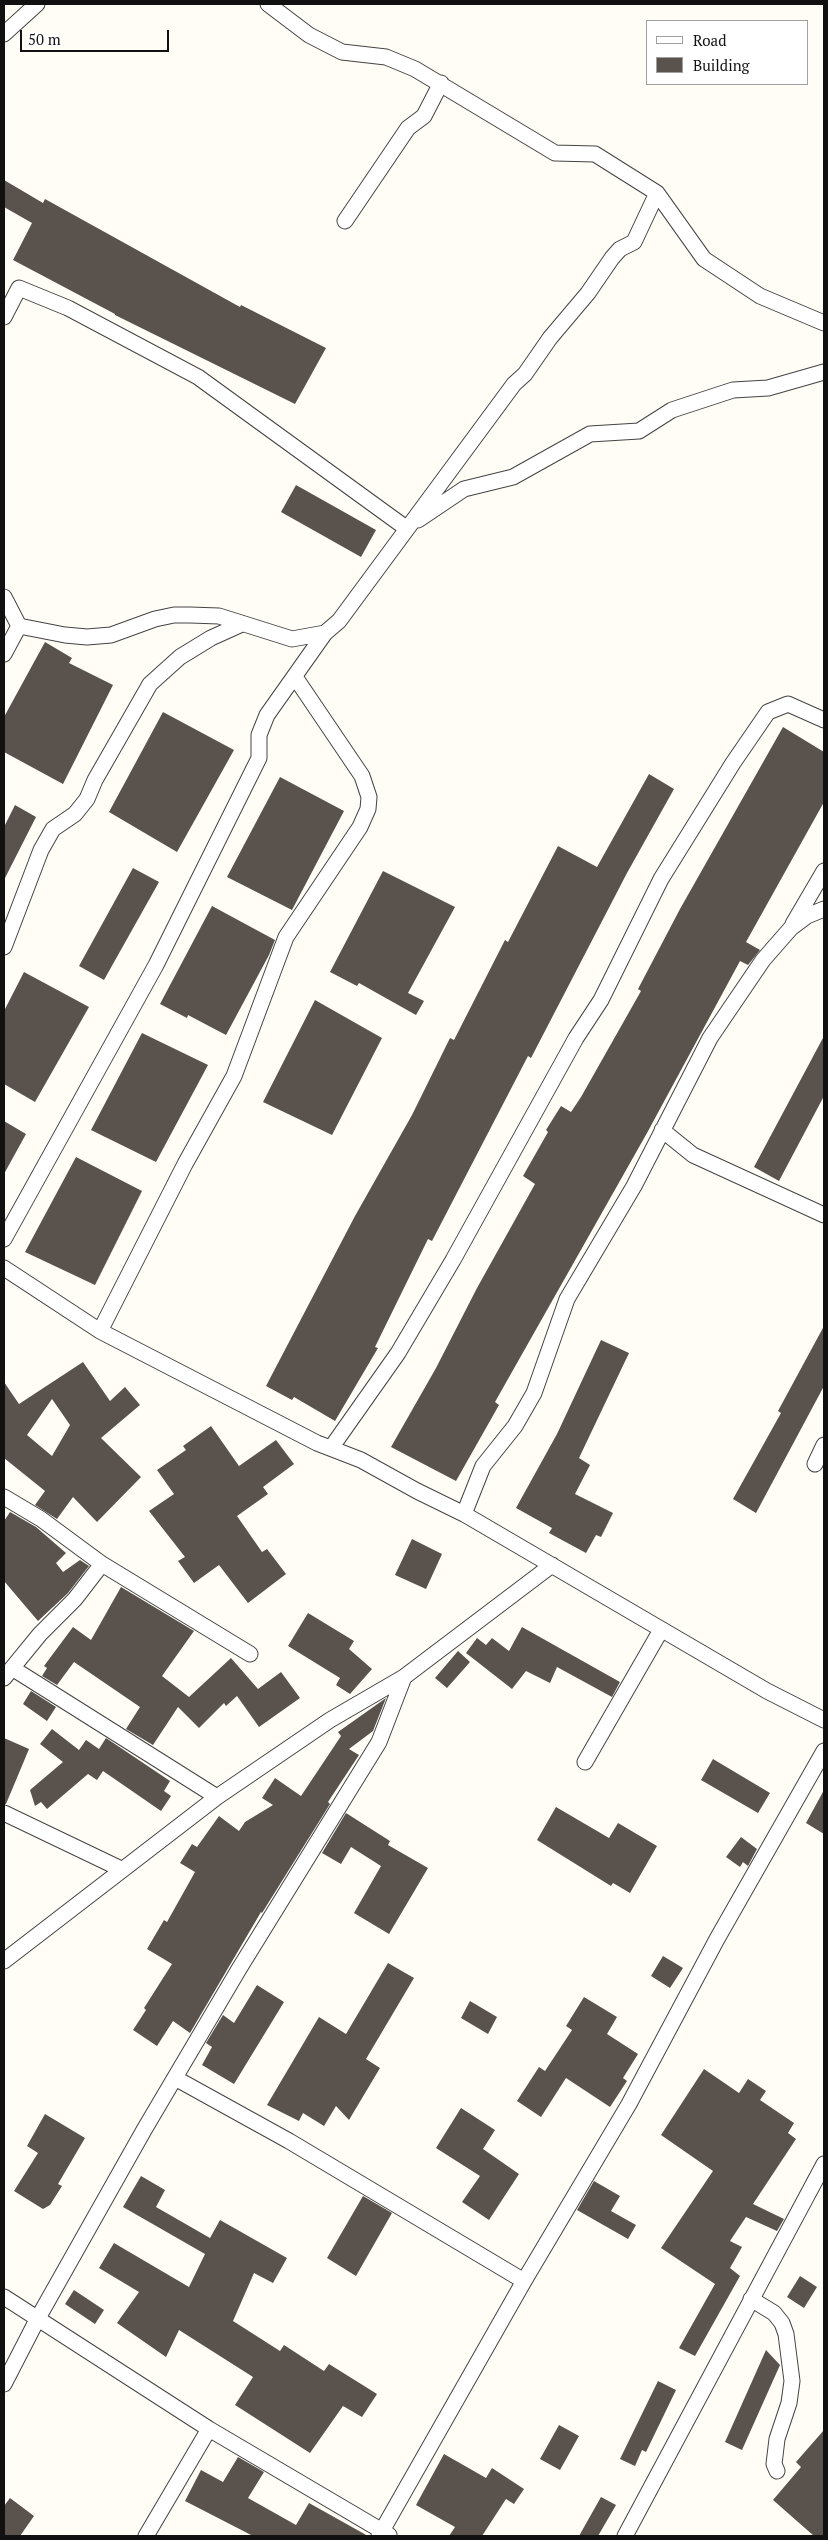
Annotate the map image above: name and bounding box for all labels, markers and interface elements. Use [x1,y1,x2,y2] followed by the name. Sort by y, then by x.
[22,20,171,52] scale bar
[646,20,808,85] legend
[28,29,61,49] text: 50 m
[693,30,726,50] text: Road
[693,55,750,75] text: Building

